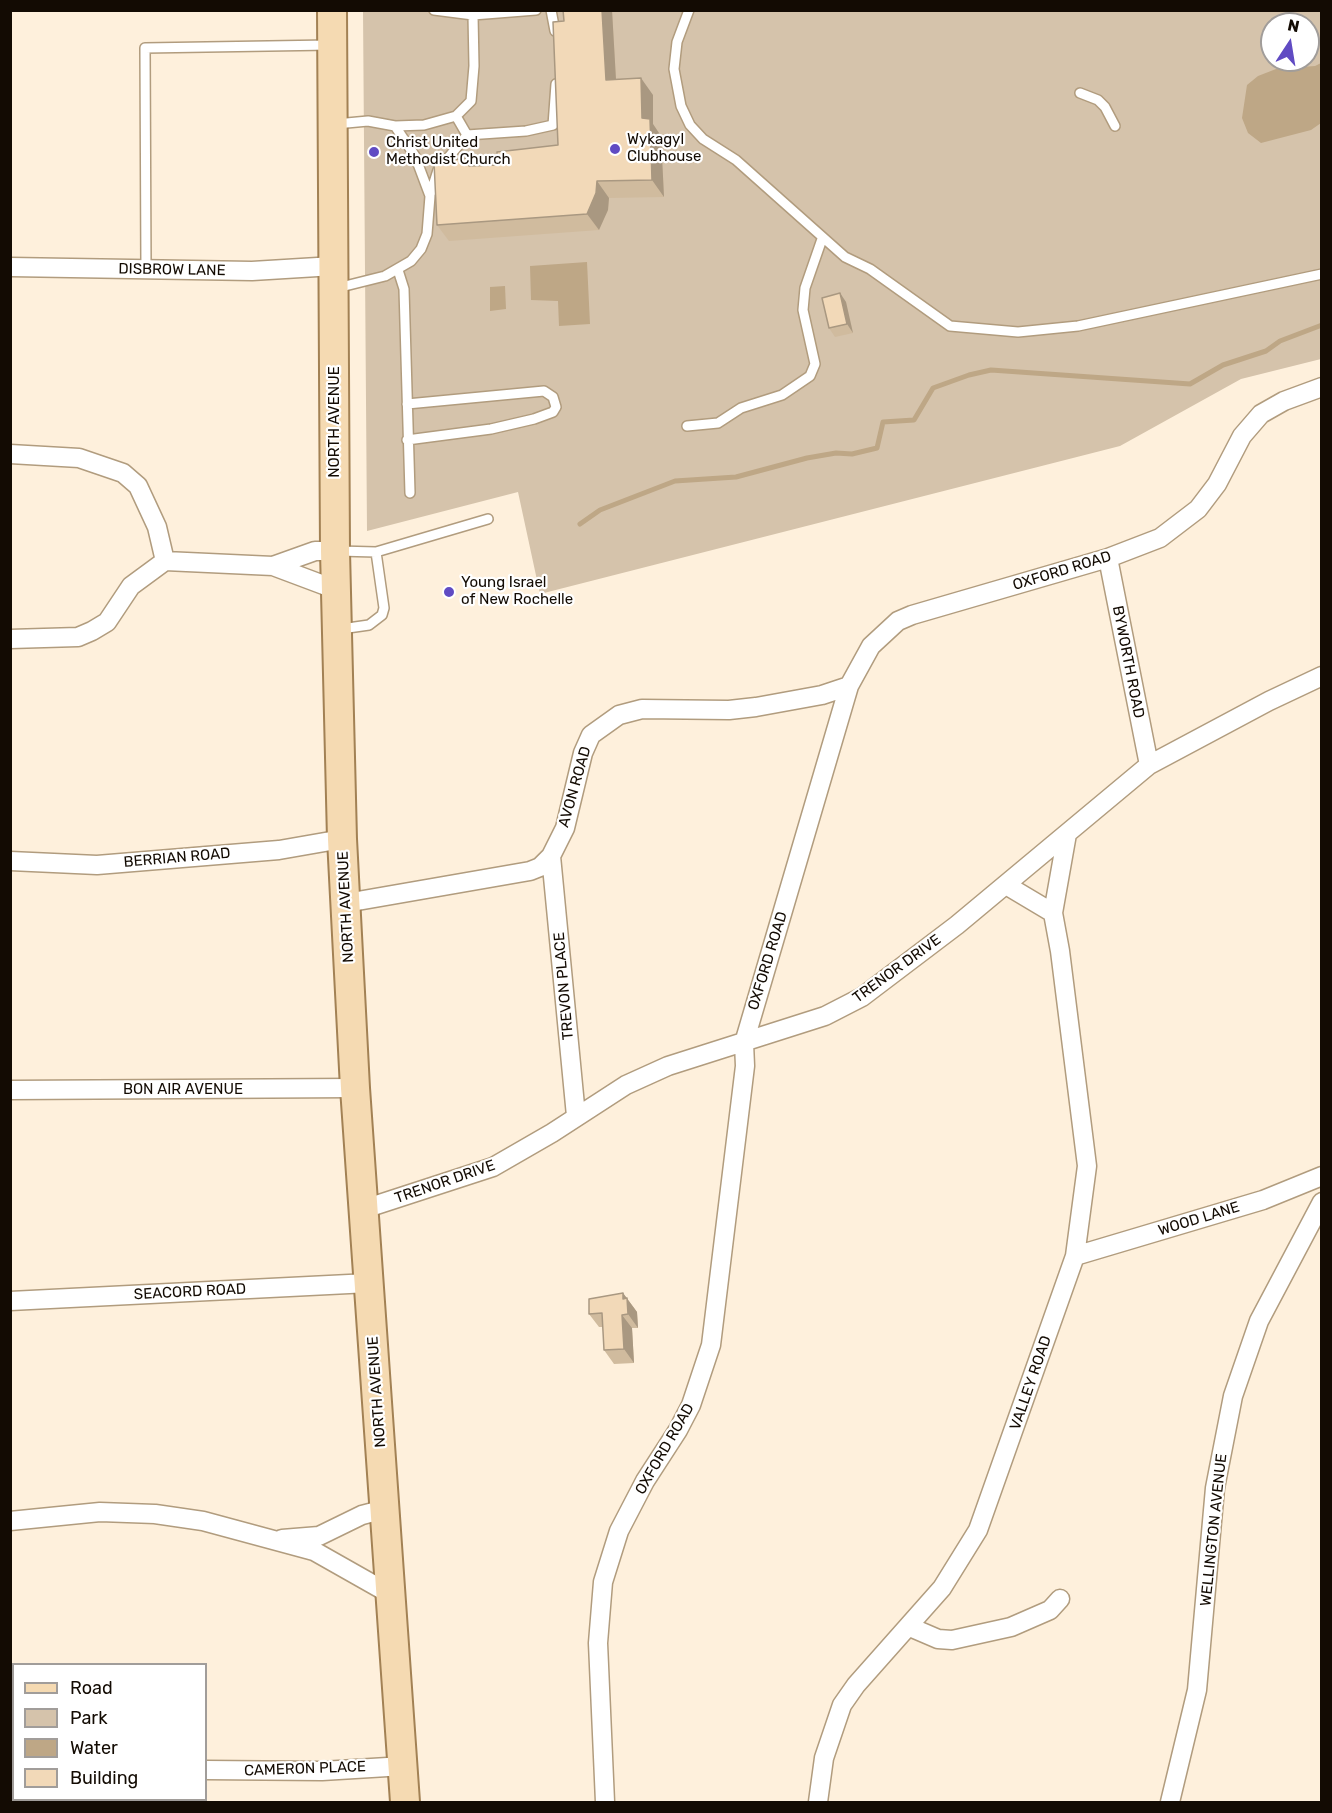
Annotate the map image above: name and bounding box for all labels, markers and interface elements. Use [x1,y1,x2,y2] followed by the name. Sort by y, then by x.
[1260,12,1320,72] north arrow
[1286,15,1301,36] text: N
[627,131,701,166] place label: Wykagyl Clubhouse
[386,134,511,169] place label: Christ United Methodist Church
[608,142,622,156] marker: Wykagyl Clubhouse
[367,145,381,159] marker: Christ United Methodist Church
[118,260,226,280] street label: DISBROW LANE
[326,366,344,478] street label: NORTH AVENUE
[1011,547,1113,595] street label: OXFORD ROAD
[461,574,573,609] place label: Young Israel of New Rochelle
[442,585,456,599] marker: Young Israel of New Rochelle
[1108,604,1148,720] street label: BYWORTH ROAD
[555,745,595,829] street label: AVON ROAD
[123,844,231,872] street label: BERRIAN ROAD
[334,851,358,963] street label: NORTH AVENUE
[744,910,792,1012] street label: OXFORD ROAD
[550,931,578,1041] street label: TREVON PLACE
[849,931,945,1007] street label: TRENOR DRIVE
[123,1081,243,1099] street label: BON AIR AVENUE
[393,1156,497,1208] street label: TRENOR DRIVE
[1156,1198,1242,1240] street label: WOOD LANE
[133,1280,247,1304] street label: SEACORD ROAD
[1006,1333,1056,1433] street label: VALLEY ROAD
[364,1336,390,1448] street label: NORTH AVENUE
[632,1400,698,1498] street label: OXFORD ROAD
[1197,1453,1231,1607] street label: WELLINGTON AVENUE
[12,1663,207,1801] legend
[70,1677,113,1699] text: Road
[70,1707,107,1729] text: Park
[70,1737,118,1759] text: Water
[244,1758,366,1780] street label: CAMERON PLACE
[70,1767,138,1789] text: Building

